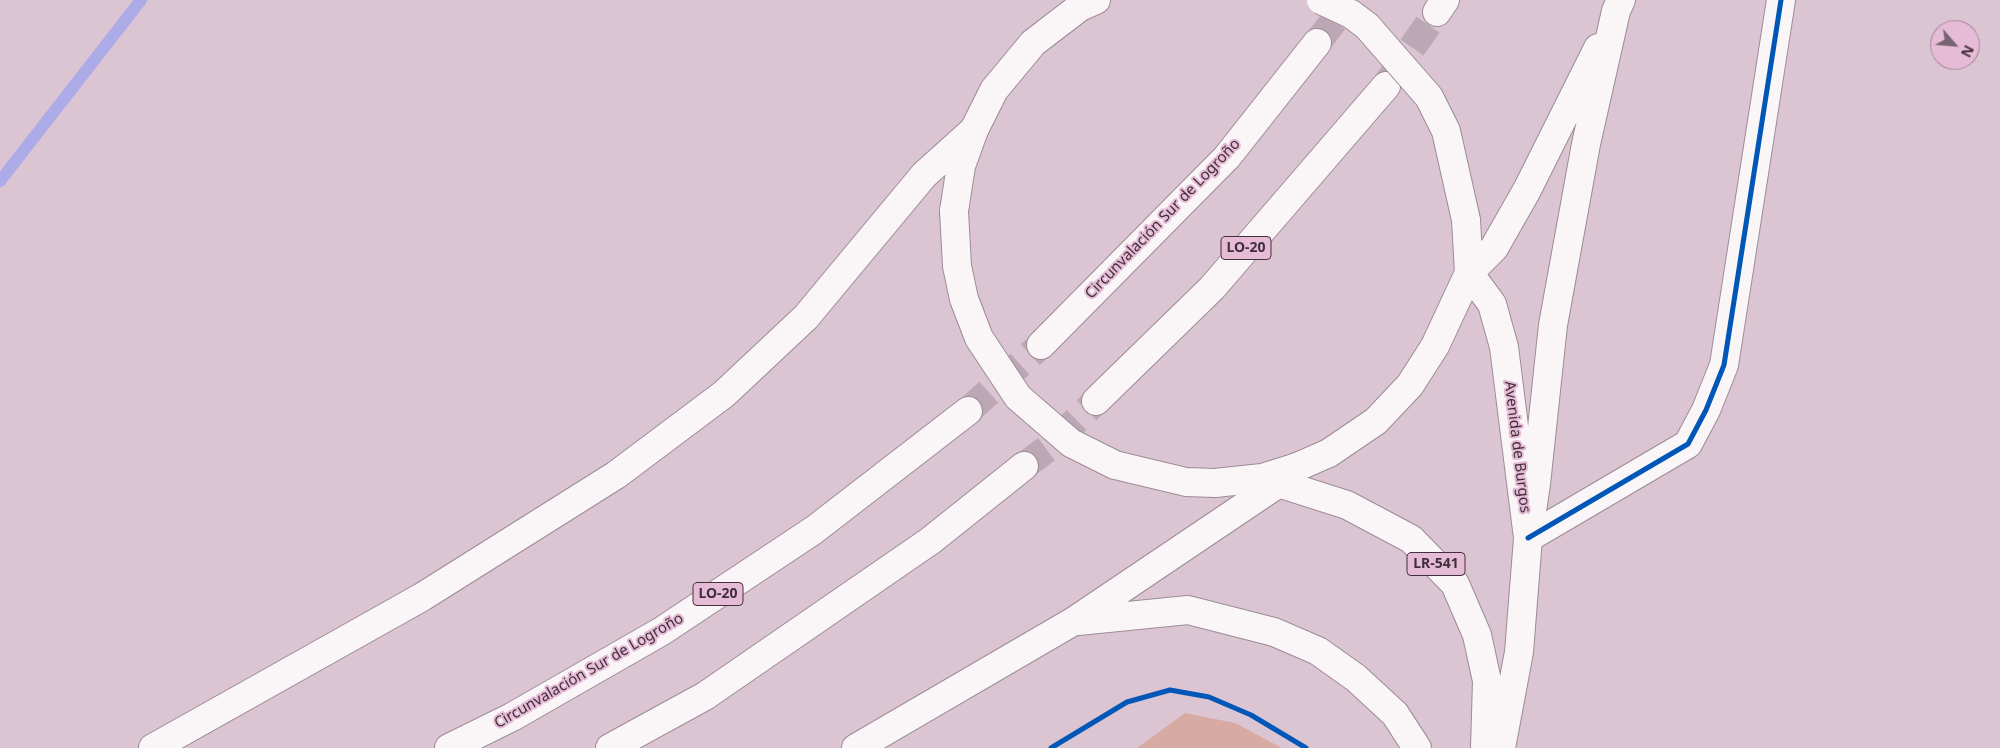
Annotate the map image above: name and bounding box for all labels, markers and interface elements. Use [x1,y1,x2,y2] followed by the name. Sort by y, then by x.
[1930,20,1980,70] north arrow
[1957,42,1979,61] text: N
[1082,135,1244,303] street label: Circunvalación Sur de Logroño
[1221,237,1271,260] road number: LO-20
[1500,380,1534,514] street label: Avenida de Burgos
[1407,552,1465,576] road number: LR-541
[693,582,743,606] road number: LO-20
[491,609,687,733] street label: Circunvalación Sur de Logroño

